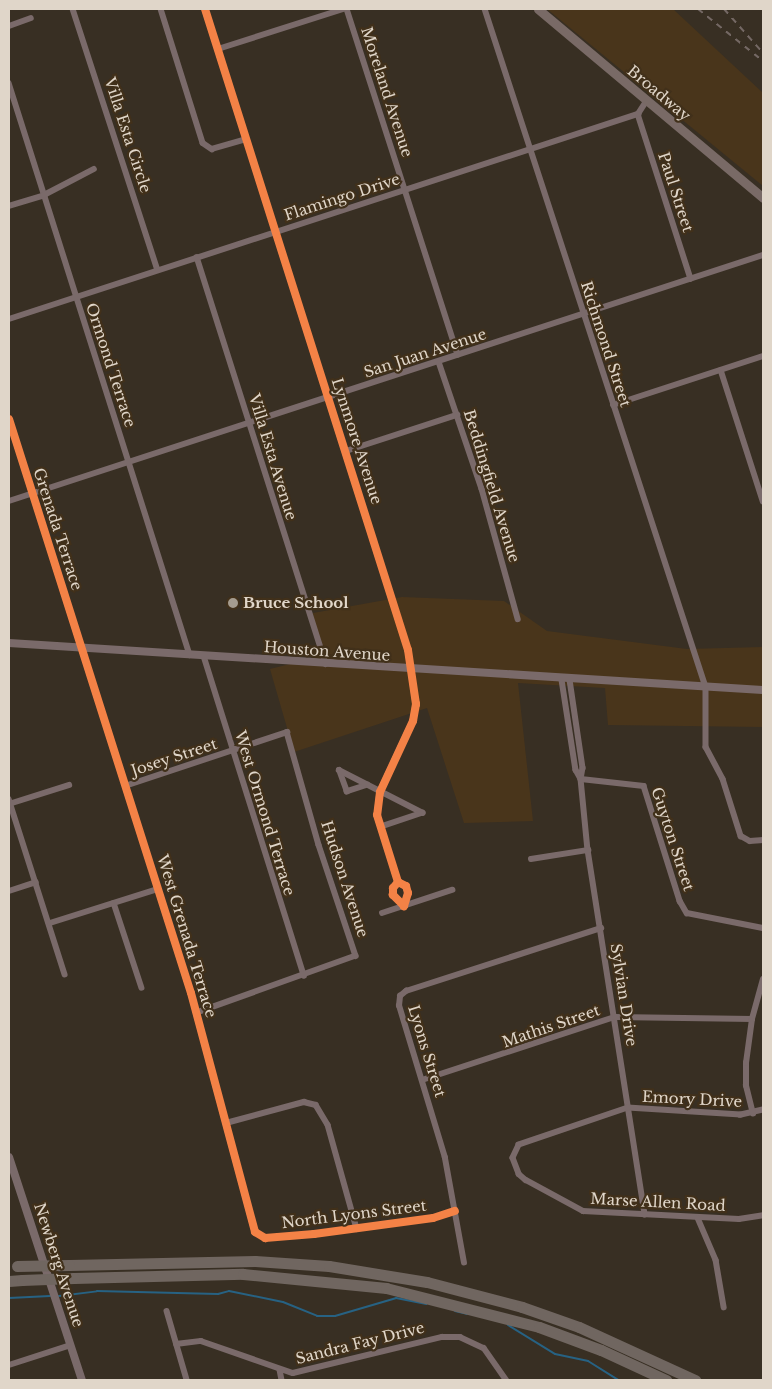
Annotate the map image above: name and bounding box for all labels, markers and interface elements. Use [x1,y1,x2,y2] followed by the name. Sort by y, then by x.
[357,24,417,160] street label: Moreland Avenue
[624,61,694,125] street label: Broadway
[101,75,155,195] street label: Villa Esta Circle
[655,150,697,234] street label: Paul Street
[282,170,402,224] street label: Flamingo Drive
[577,279,635,409] street label: Richmond Street
[82,300,140,430] street label: Ormond Terrace
[361,325,489,381] street label: San Juan Avenue
[328,375,386,507] street label: Lynmore Avenue
[245,391,301,523] street label: Villa Esta Avenue
[460,407,524,565] street label: Beddingfield Avenue
[30,465,86,593] street label: Grenada Terrace
[243,594,349,612] place label: Bruce School
[227,597,239,609] marker: Bruce School
[263,638,391,664] street label: Houston Avenue
[231,728,299,898] street label: West Ormond Terrace
[129,735,219,779] street label: Josey Street
[648,785,698,893] street label: Guyton Street
[318,818,372,940] street label: Hudson Avenue
[154,852,220,1020] street label: West Grenada Terrace
[607,942,641,1048] street label: Sylvian Drive
[500,1001,602,1051] street label: Mathis Street
[404,1003,450,1099] street label: Lyons Street
[641,1087,743,1111] street label: Emory Drive
[590,1189,726,1215] street label: Marse Allen Road
[281,1196,427,1232] street label: North Lyons Street
[30,1200,88,1330] street label: Newberg Avenue
[294,1318,426,1368] street label: Sandra Fay Drive

